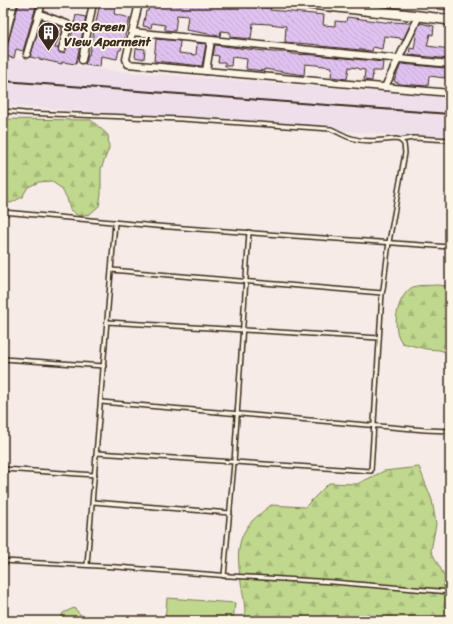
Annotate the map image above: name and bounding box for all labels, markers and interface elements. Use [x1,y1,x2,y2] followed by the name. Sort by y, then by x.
[63,15,151,53] place label: SGR Green View Aparment
[35,20,61,53] building icon: SGR Green View Aparment

